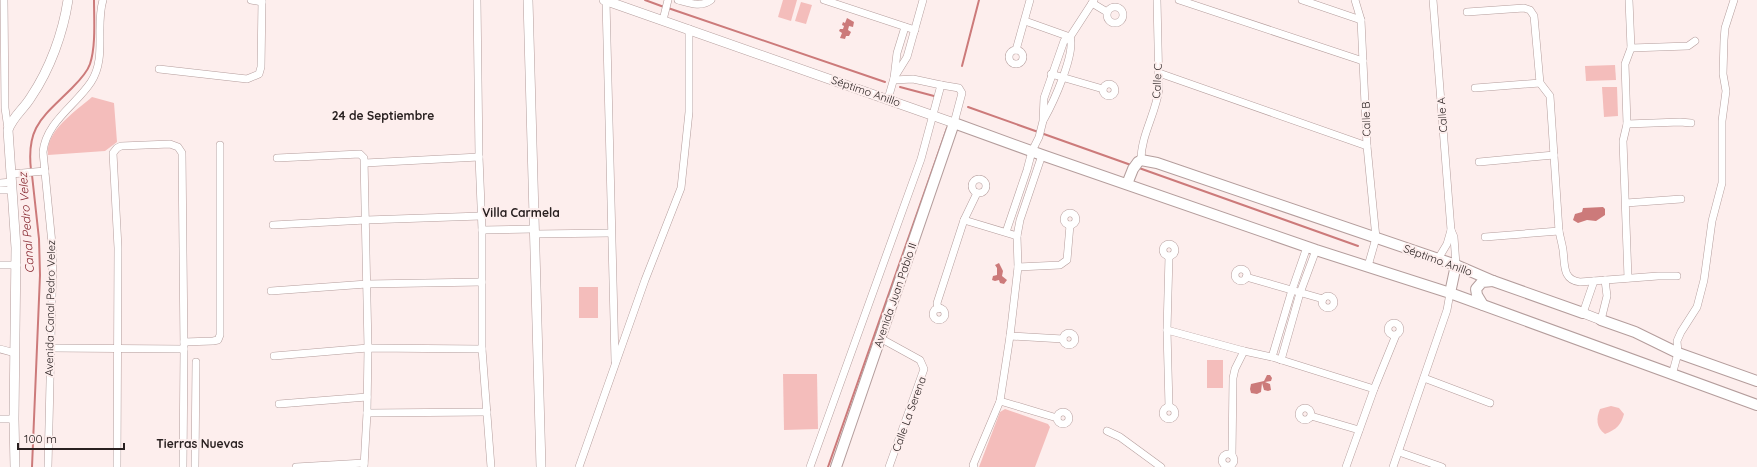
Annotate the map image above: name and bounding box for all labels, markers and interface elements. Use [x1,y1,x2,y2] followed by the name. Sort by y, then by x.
[1149,63,1165,99] street label: Calle C
[830,73,903,109] street label: Séptimo Anillo
[1434,97,1450,133] street label: Calle A
[1358,101,1374,137] street label: Calle B
[332,108,434,123] district label: 24 de Septiembre
[15,171,37,274] water label: Canal Pedro Velez
[482,205,560,220] district label: Villa Carmela
[42,240,58,376] street label: Avenida Canal Pedro Velez
[871,241,919,349] street label: Avenida Juan Pablo II
[1402,241,1475,279] street label: Séptimo Anillo
[889,374,929,454] street label: Calle La Serena
[18,425,124,451] scale bar
[24,431,57,446] text: 100 m
[156,436,244,451] district label: Tierras Nuevas

